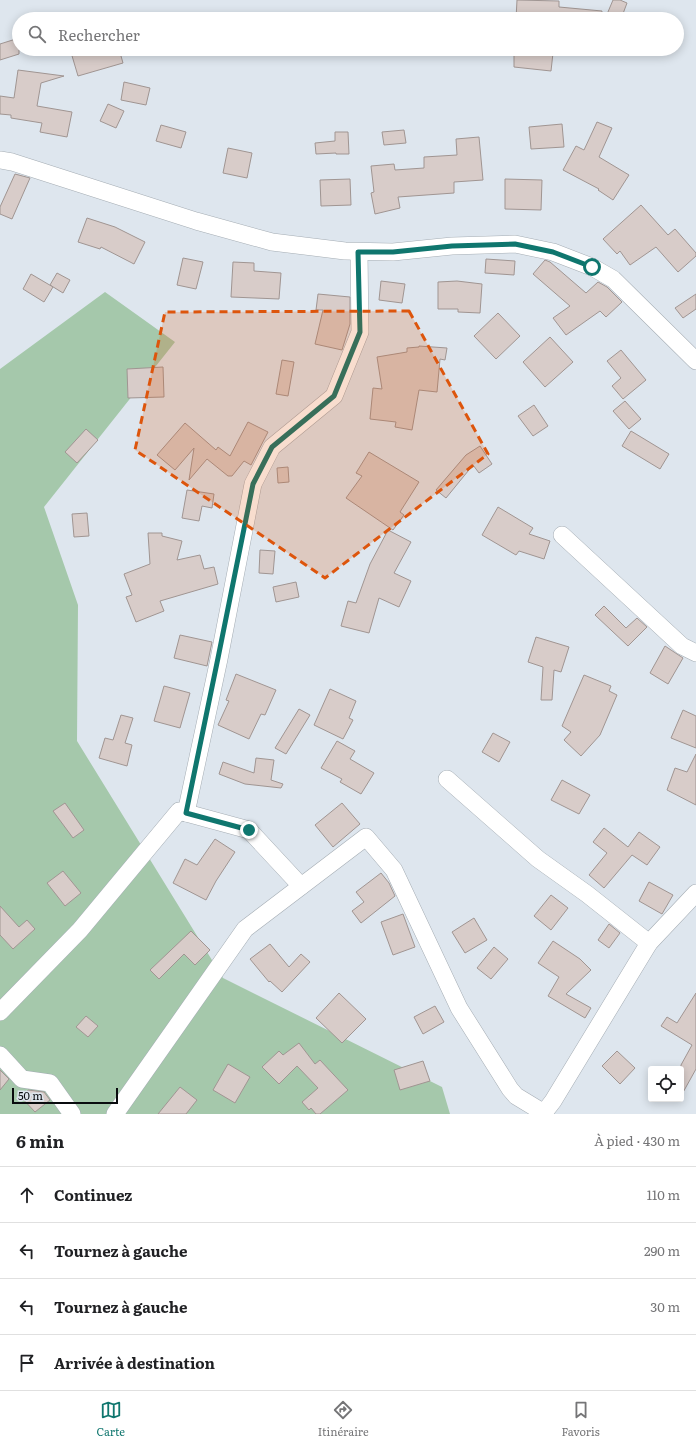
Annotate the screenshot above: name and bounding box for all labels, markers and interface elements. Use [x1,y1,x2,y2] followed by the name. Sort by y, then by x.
[12,12,684,56] search box
[26,23,48,45] icon: search
[58,23,140,46] text: Rechercher
[583,258,601,276] route start
[240,821,258,839] route end
[648,1066,684,1102] map controls
[648,1066,684,1102] button: locate
[12,1086,118,1105] scale bar
[18,1087,43,1103] text: 50 m
[16,1128,64,1153] text: 6 min
[594,1131,680,1150] text: À pied · 430 m
[54,1183,132,1206] text: Continuez
[16,1184,38,1206] icon: ahead
[647,1185,680,1204] text: 110 m
[54,1239,187,1262] text: Tournez à gauche
[16,1240,38,1262] icon: left
[644,1241,680,1260] text: 290 m
[54,1295,187,1318] text: Tournez à gauche
[16,1296,38,1318] icon: left
[650,1297,680,1316] text: 30 m
[54,1351,215,1374] text: Arrivée à destination
[16,1352,38,1374] icon: arrive
[96,1399,125,1439] tab: Carte
[318,1399,369,1439] tab: Itinéraire
[561,1399,600,1439] tab: Favoris

